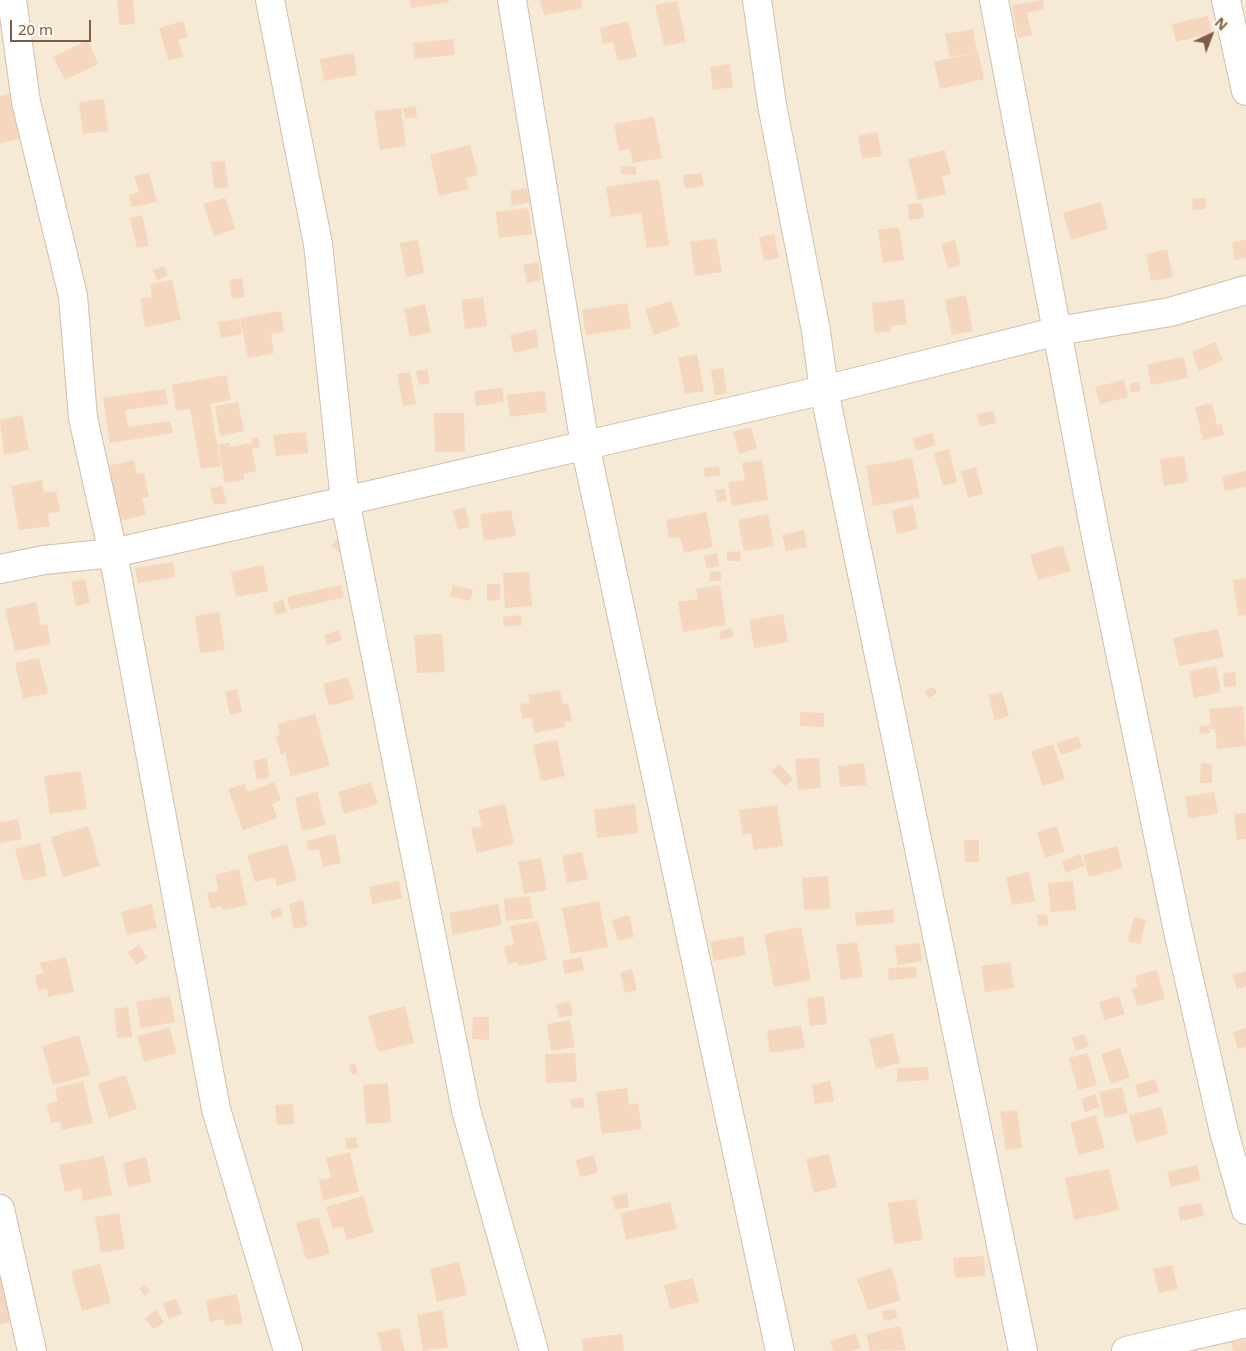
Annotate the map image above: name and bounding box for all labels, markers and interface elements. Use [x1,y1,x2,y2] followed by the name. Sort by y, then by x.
[12,10,94,42] scale bar
[1186,10,1236,60] north arrow
[1211,13,1232,34] text: N
[18,19,53,39] text: 20 m

